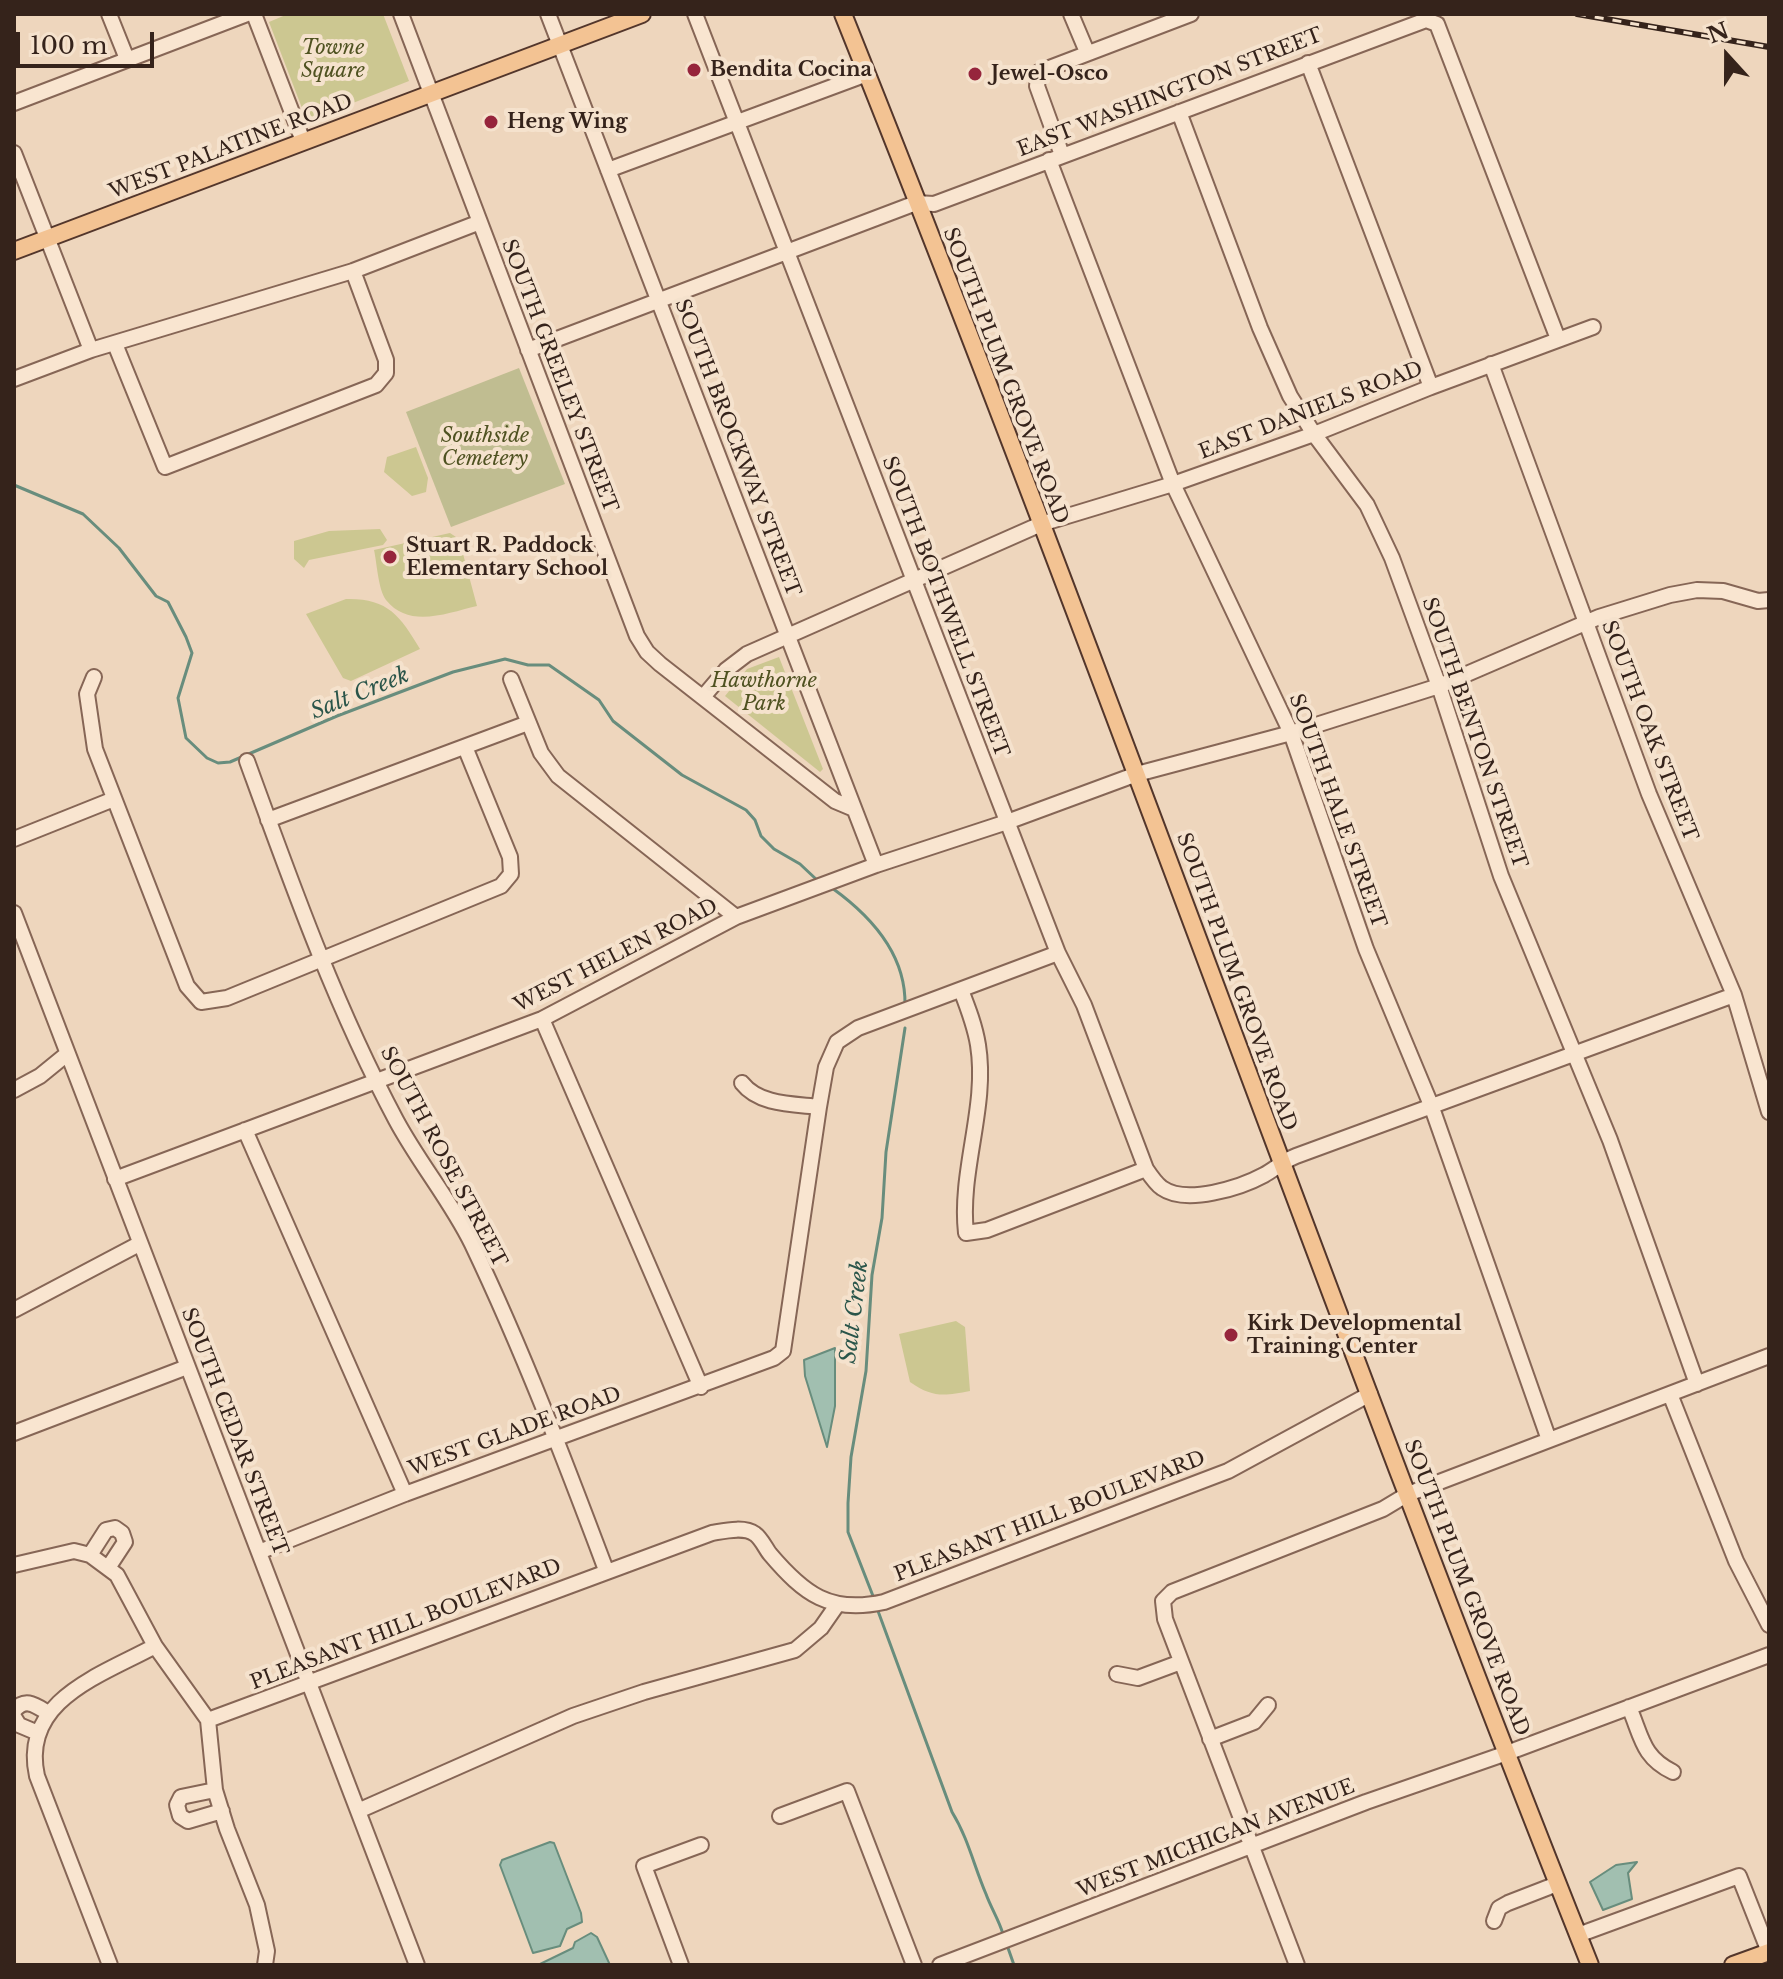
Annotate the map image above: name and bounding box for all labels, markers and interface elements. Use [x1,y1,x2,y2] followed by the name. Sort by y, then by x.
[20,16,158,66] scale bar
[1687,16,1767,96] north arrow
[1704,17,1733,49] text: N
[1014,24,1326,162] street label: EAST WASHINGTON STREET
[30,31,108,60] text: 100 m
[301,36,365,83] park label: Towne Square
[710,58,872,82] place label: Bendita Cocina
[685,61,703,79] marker: Bendita Cocina
[991,62,1108,86] place label: Jewel-Osco
[966,65,984,83] marker: Jewel-Osco
[106,89,356,205] street label: WEST PALATINE ROAD
[507,110,627,134] place label: Heng Wing
[482,113,500,131] marker: Heng Wing
[937,224,1073,528] street label: SOUTH PLUM GROVE ROAD
[496,236,622,516] street label: SOUTH GREELEY STREET
[669,296,805,600] street label: SOUTH BROCKWAY STREET
[1196,357,1426,465] street label: EAST DANIELS ROAD
[441,424,529,471] park label: Southside Cemetery
[876,453,1014,761] street label: SOUTH BOTHWELL STREET
[406,534,608,581] place label: Stuart R. Paddock Elementary School
[381,548,399,566] marker: Stuart R. Paddock Elementary School
[1416,594,1532,872] street label: SOUTH BENTON STREET
[1596,618,1702,844] street label: SOUTH OAK STREET
[307,662,413,726] water label: Salt Creek
[711,669,817,716] park label: Hawthorne Park
[1283,691,1391,931] street label: SOUTH HALE STREET
[1171,830,1301,1134] street label: SOUTH PLUM GROVE ROAD
[510,894,722,1018] street label: WEST HELEN ROAD
[375,1043,511,1271] street label: SOUTH ROSE STREET
[836,1259,874,1365] water label: Salt Creek
[176,1305,292,1559] street label: SOUTH CEDAR STREET
[1247,1312,1462,1359] place label: Kirk Developmental Training Center
[1222,1326,1240,1344] marker: Kirk Developmental Training Center
[405,1382,625,1482] street label: WEST GLADE ROAD
[1398,1436,1534,1740] street label: SOUTH PLUM GROVE ROAD
[891,1446,1209,1588] street label: PLEASANT HILL BOULEVARD
[247,1554,565,1696] street label: PLEASANT HILL BOULEVARD
[1074,1775,1358,1903] street label: WEST MICHIGAN AVENUE

